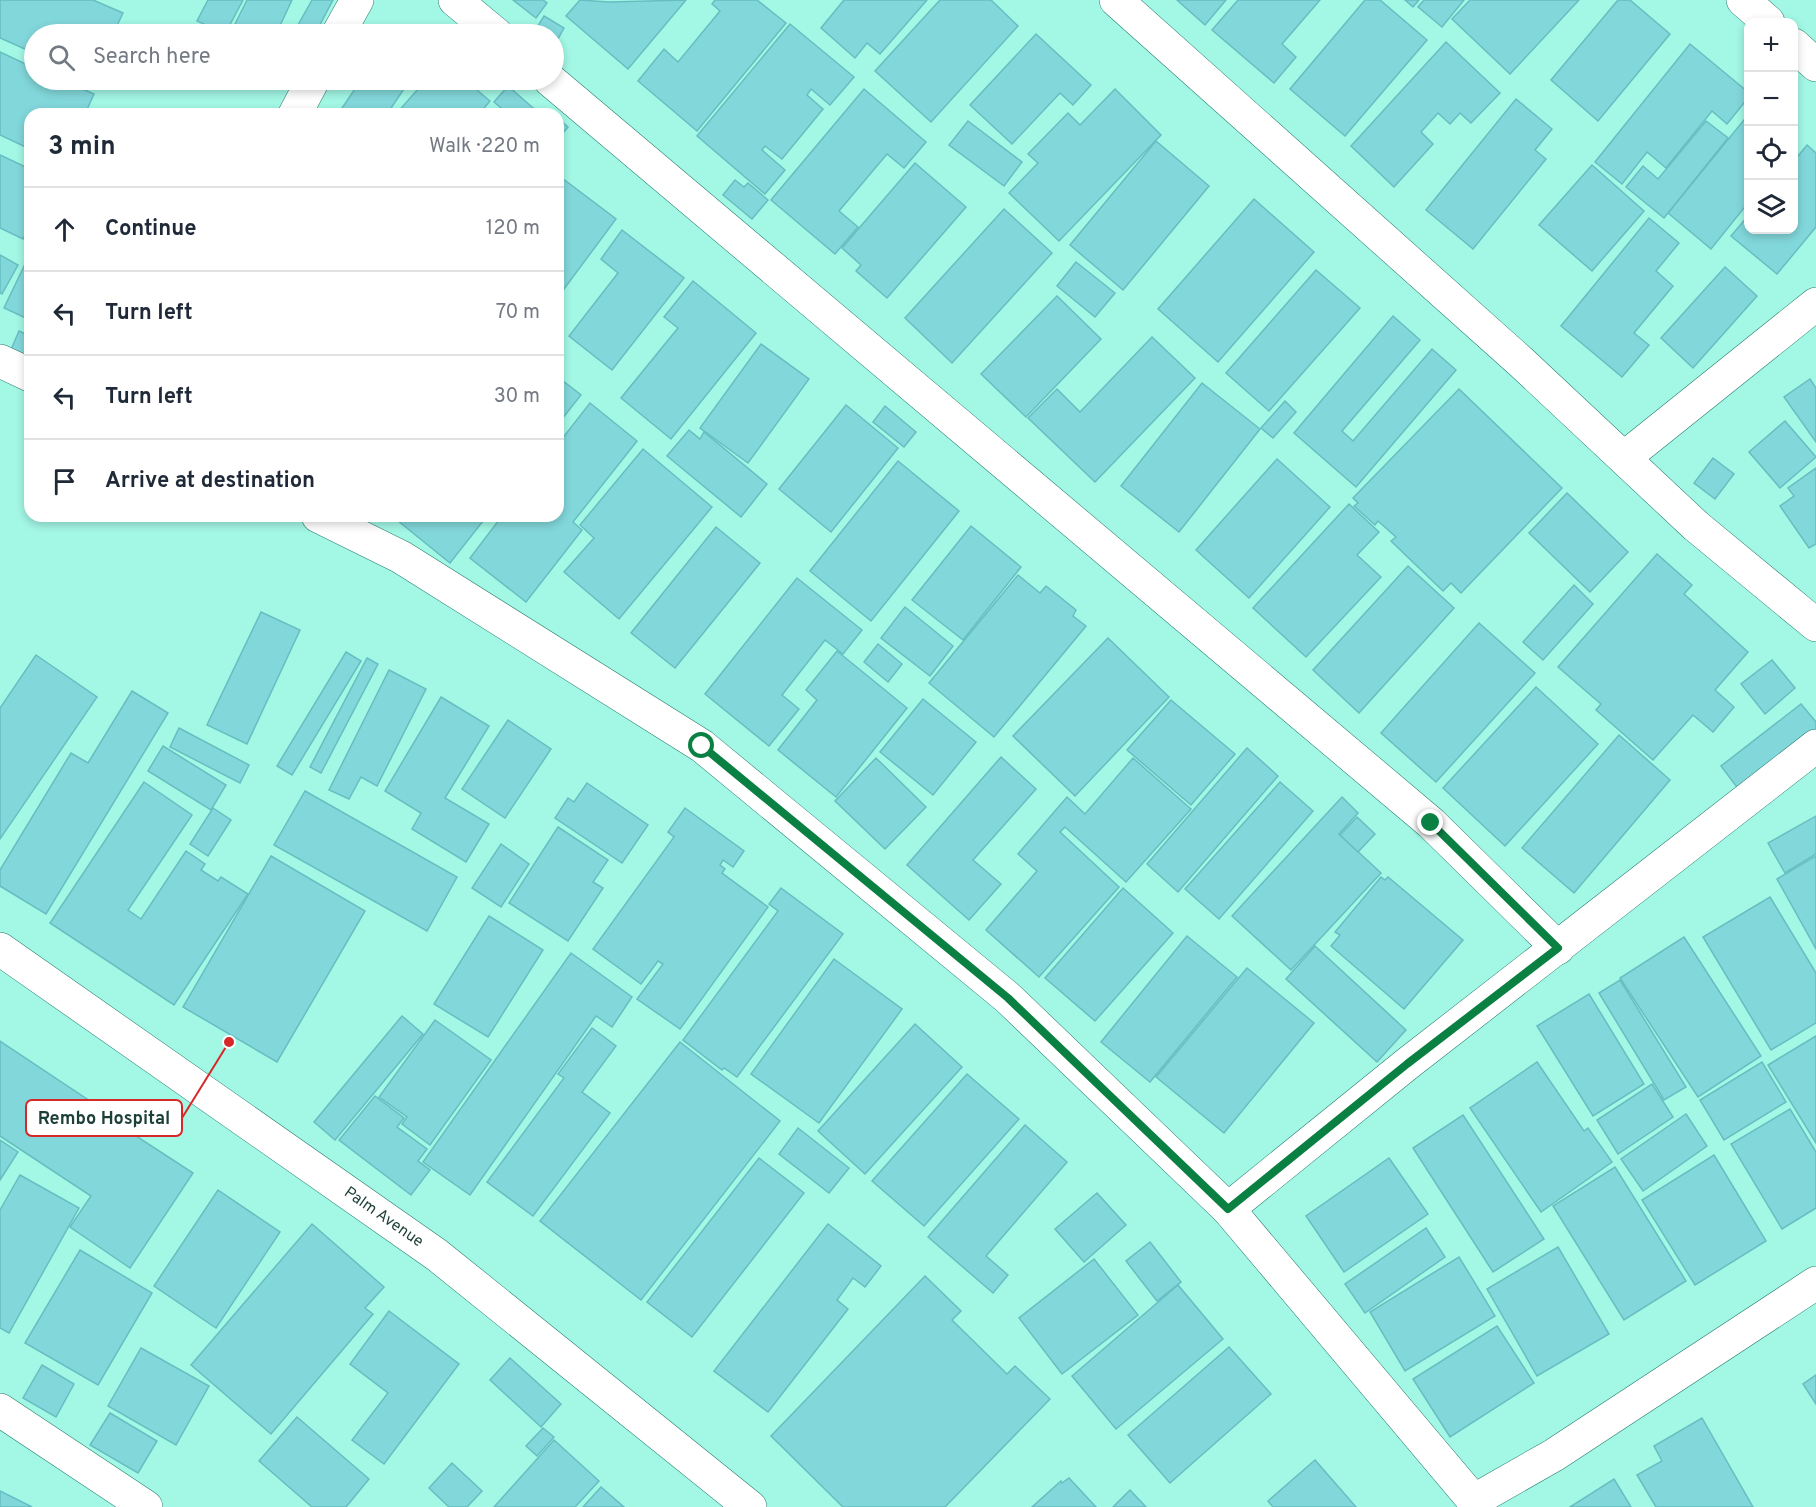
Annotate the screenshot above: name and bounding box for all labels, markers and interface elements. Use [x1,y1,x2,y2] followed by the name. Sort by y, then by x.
[1744,18,1798,234] map controls
[1744,18,1798,72] button: +
[24,24,564,90] search box
[45,41,78,74] icon: search
[93,44,211,71] text: Search here
[1744,72,1798,126] button: −
[1744,126,1798,180] button: locate
[48,131,116,164] text: 3 min
[429,134,540,160] text: Walk · 220 m
[1744,180,1798,234] button: layers
[48,213,81,246] icon: ahead
[105,216,196,243] text: Continue
[486,216,540,242] text: 120 m
[48,297,81,330] icon: left
[105,300,193,327] text: Turn left
[496,300,540,326] text: 70 m
[48,381,81,414] icon: left
[105,384,193,411] text: Turn left
[494,384,540,410] text: 30 m
[48,465,81,498] icon: arrive
[105,468,315,495] text: Arrive at destination
[688,732,714,758] route start
[1417,809,1443,835] route end
[26,1100,182,1136] callout: Rembo Hospital
[38,1108,170,1131] text: Rembo Hospital
[340,1183,427,1252] street label: Palm Avenue

